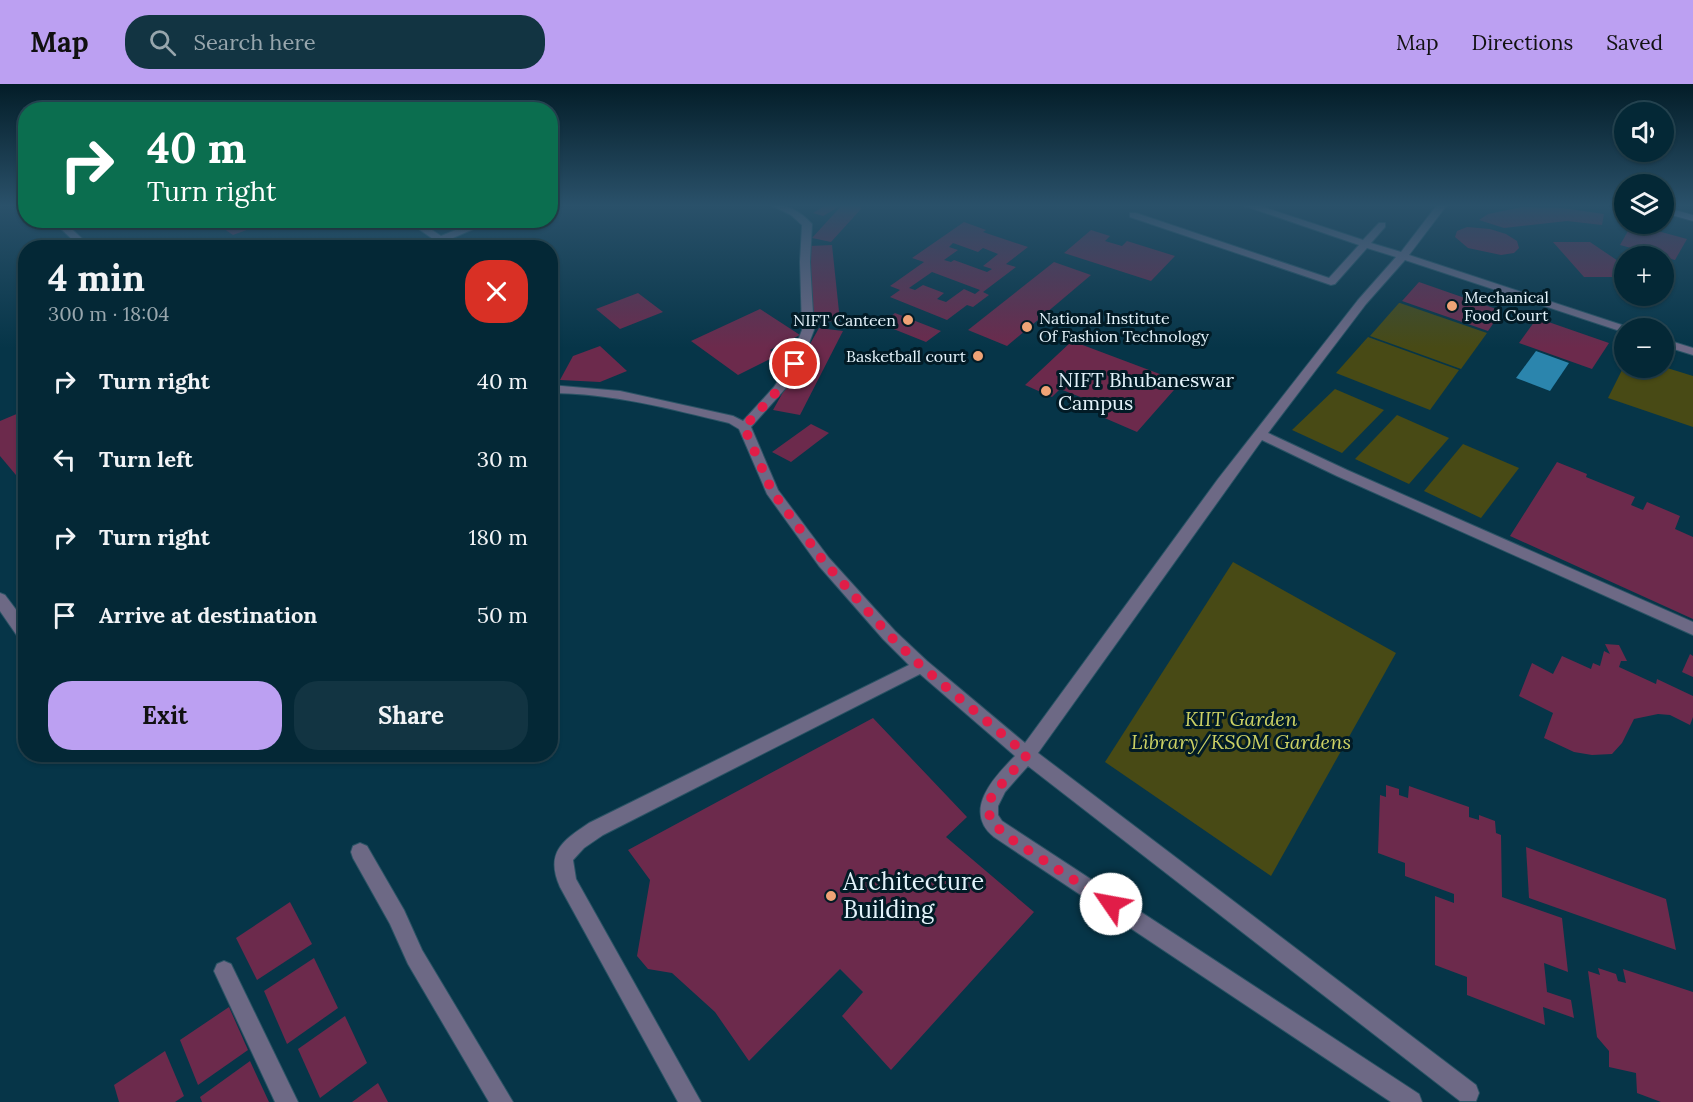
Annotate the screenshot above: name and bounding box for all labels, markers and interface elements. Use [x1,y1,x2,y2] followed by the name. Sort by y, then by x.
[125,15,545,69] search box
[30,24,89,60] text: Map
[146,26,179,59] icon: search
[194,28,316,56] text: Search here
[1396,29,1439,56] text: Map
[1472,29,1573,56] text: Directions
[1606,29,1663,56] text: Saved
[1614,102,1674,378] map controls
[1614,102,1674,162] button: sound
[147,121,246,175] text: 40 m
[48,126,126,204] icon: right
[147,174,276,208] text: Turn right
[1614,174,1674,234] button: layers
[1614,246,1674,306] button: +
[48,255,145,301] text: 4 min
[465,260,528,323] button: close
[1464,287,1549,325] place label: Mechanical Food Court
[1445,299,1459,313] marker: Mechanical Food Court
[48,301,169,326] text: 300 m · 18:04
[1039,308,1210,346] place label: National Institute Of Fashion Technology
[793,310,896,330] place label: NIFT Canteen
[901,313,915,327] marker: NIFT Canteen
[1614,318,1674,378] button: −
[1020,320,1034,334] marker: National Institute Of Fashion Technology
[769,338,820,389] pin
[846,346,967,366] place label: Basketball court
[778,347,811,380] icon: arrive
[971,349,985,363] marker: Basketball court
[48,365,81,398] icon: right
[99,367,210,395] text: Turn right
[477,367,528,395] text: 40 m
[1058,367,1234,415] place label: NIFT Bhubaneswar Campus
[1039,384,1053,398] marker: NIFT Bhubaneswar Campus
[48,443,81,476] icon: left
[99,445,193,473] text: Turn left
[477,445,528,473] text: 30 m
[48,521,81,554] icon: right
[99,523,210,551] text: Turn right
[469,523,528,551] text: 180 m
[48,599,81,632] icon: arrive
[99,601,317,629] text: Arrive at destination
[477,601,528,629] text: 50 m
[48,681,282,750] button: Exit
[294,681,528,750] button: Share
[1131,706,1351,755] park label: KIIT Garden Library/KSOM Gardens
[842,866,984,925] place label: Architecture Building
[1079,872,1143,936] position arrow
[824,889,838,903] marker: Architecture Building

